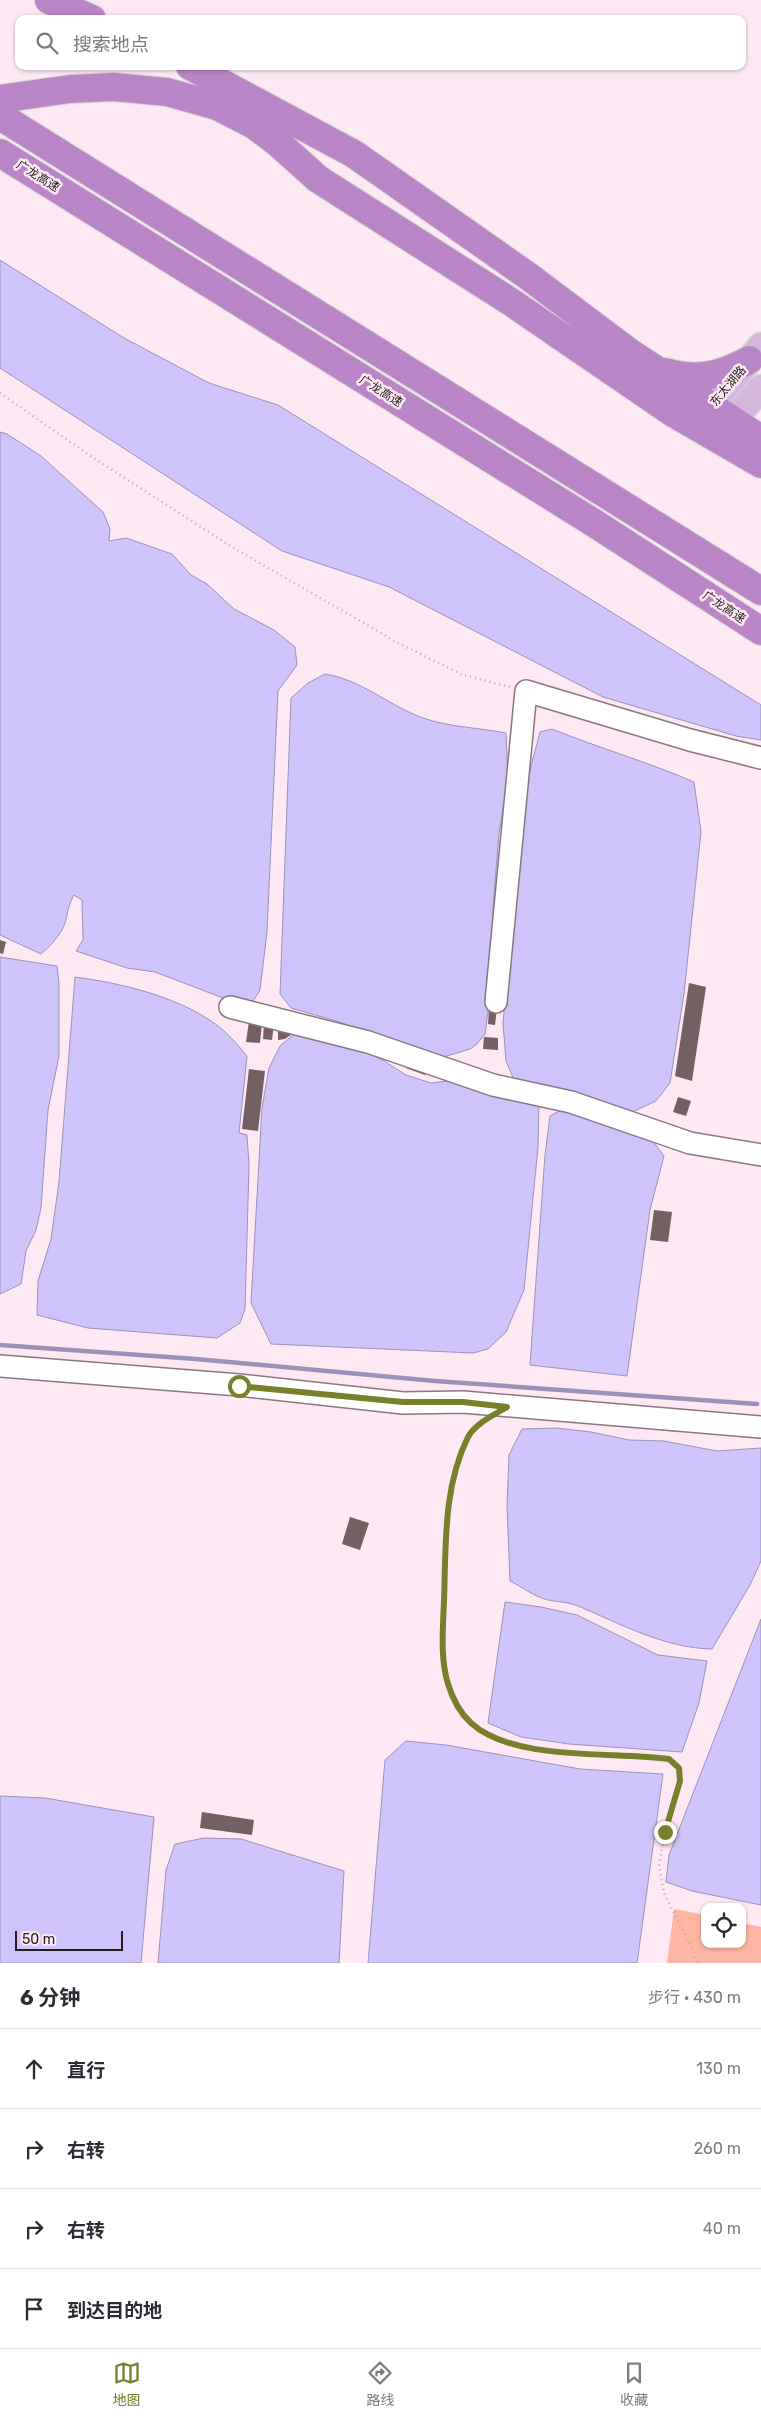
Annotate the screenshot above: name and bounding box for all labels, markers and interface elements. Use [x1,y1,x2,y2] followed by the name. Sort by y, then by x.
[15,15,746,70] search box
[33,29,61,57] icon: search
[73,33,149,56] text: 搜索地点
[14,157,62,195] street label: 广龙高速
[707,363,749,409] street label: 东太湖路
[357,372,405,410] street label: 广龙高速
[700,588,748,626] street label: 广龙高速
[228,1375,251,1398] route start
[654,1821,677,1844] route end
[701,1903,746,1948] map controls
[701,1903,746,1948] button: locate
[15,1928,122,1951] scale bar
[22,1931,55,1948] text: 50 m
[20,1985,80,2010] text: 6 分钟
[648,1988,741,2007] text: 步行 · 430 m
[20,2055,48,2083] icon: ahead
[67,2059,105,2082] text: 直行
[696,2059,741,2078] text: 130 m
[20,2135,48,2163] icon: right
[67,2139,105,2162] text: 右转
[694,2139,741,2158] text: 260 m
[20,2215,48,2243] icon: right
[67,2219,105,2242] text: 右转
[703,2219,741,2238] text: 40 m
[20,2295,48,2323] icon: arrive
[67,2299,162,2322] text: 到达目的地
[113,2359,141,2409] tab: 地图
[366,2359,394,2409] tab: 路线
[620,2359,648,2409] tab: 收藏

